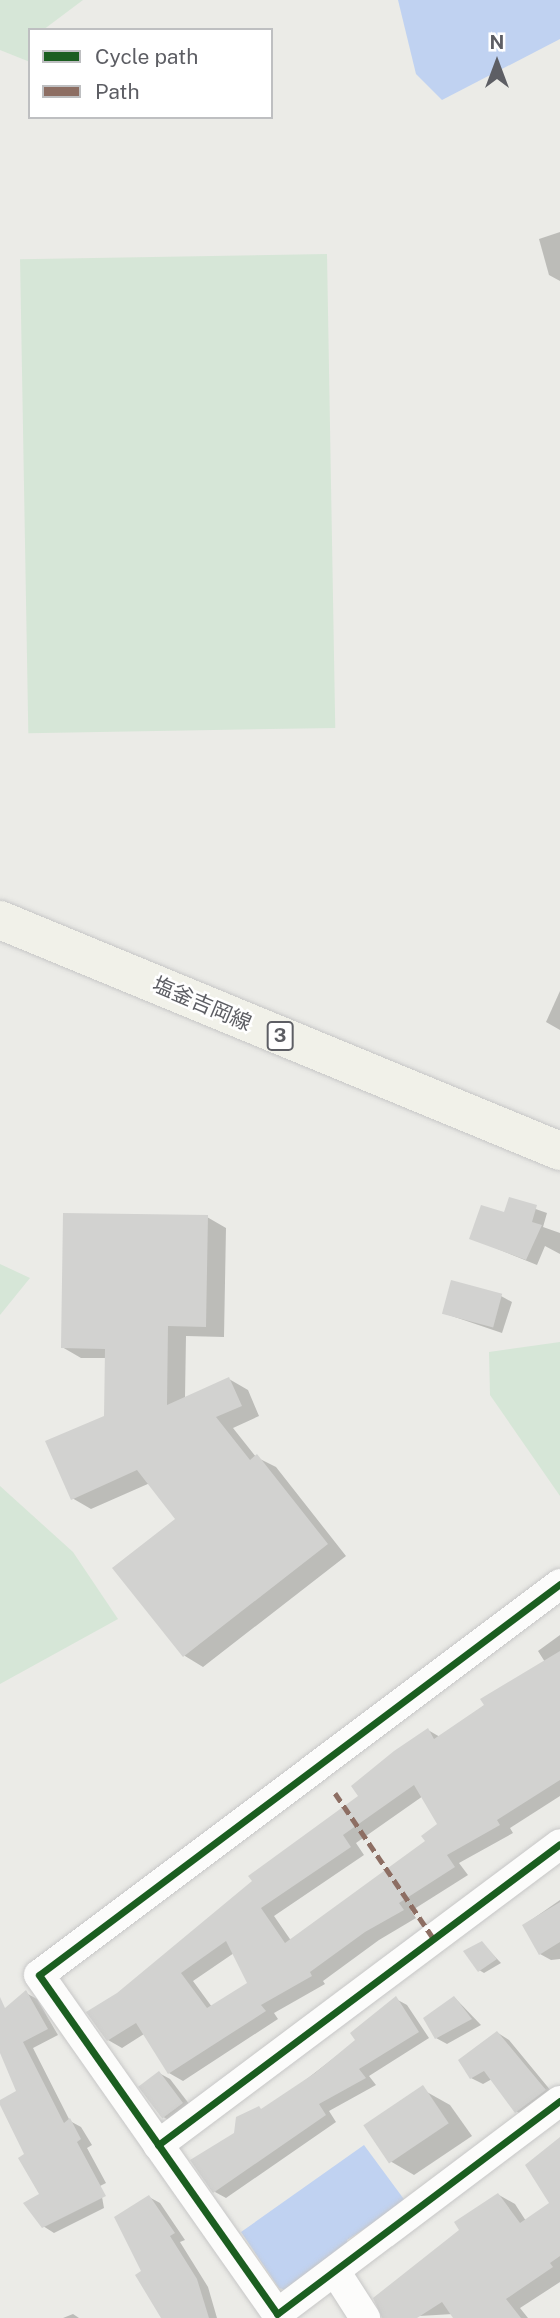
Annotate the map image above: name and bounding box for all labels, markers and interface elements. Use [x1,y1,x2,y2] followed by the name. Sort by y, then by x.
[28,28,273,119] legend
[462,28,532,98] north arrow
[490,31,504,53] text: N
[95,44,198,69] text: Cycle path
[95,79,140,104] text: Path
[149,972,255,1036] street label: 塩釜吉岡線
[266,1020,294,1052] road number: 3

